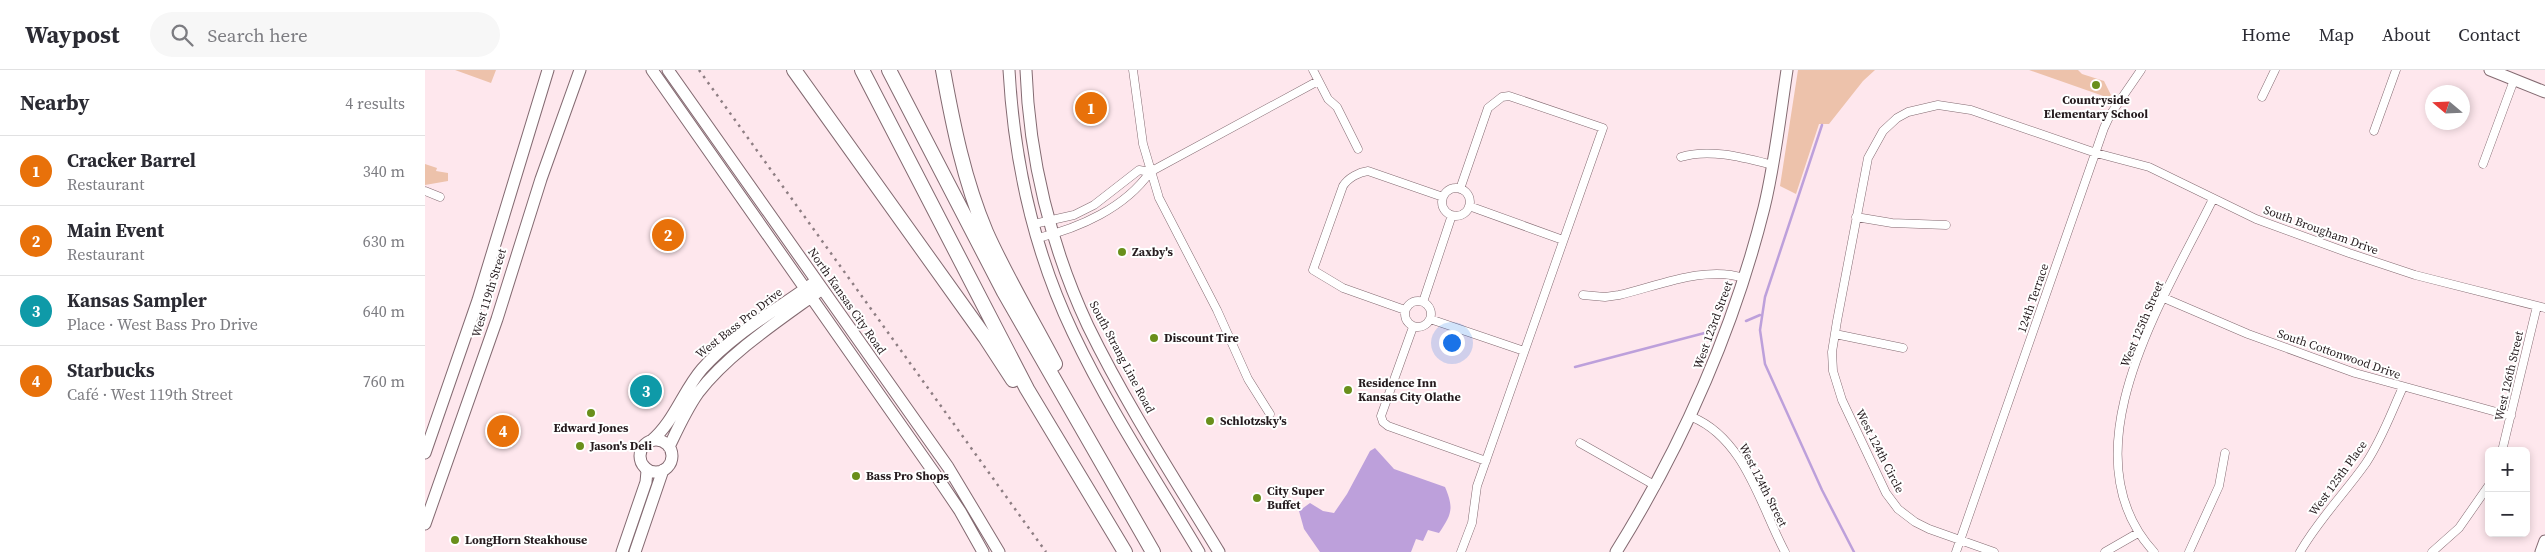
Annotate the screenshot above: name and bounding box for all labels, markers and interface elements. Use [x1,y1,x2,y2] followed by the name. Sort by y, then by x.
[150,12,500,57] search box
[25,18,120,51] text: Waypost
[168,21,196,49] icon: search
[208,22,308,48] text: Search here
[2242,22,2291,47] text: Home
[2319,22,2354,47] text: Map
[2382,22,2430,47] text: About
[2458,22,2520,47] text: Contact
[2090,79,2102,91] marker: Countryside Elementary School
[2425,85,2470,130] north arrow
[20,88,90,117] text: Nearby
[1075,89,1107,127] pin: 1
[345,92,405,114] text: 4 results
[2044,92,2148,122] place label: Countryside Elementary School
[67,147,196,173] text: Cracker Barrel
[32,160,40,182] text: 1
[363,160,405,182] text: 340 m
[67,173,145,195] text: Restaurant
[2261,202,2381,258] street label: South Brougham Drive
[652,216,684,254] pin: 2
[67,217,164,243] text: Main Event
[32,230,40,252] text: 2
[363,230,405,252] text: 630 m
[67,243,145,265] text: Restaurant
[1132,244,1174,260] place label: Zaxby's
[804,245,890,357] street label: North Kansas City Road
[1116,246,1128,258] marker: Zaxby's
[468,247,510,339] street label: West 119th Street
[2014,261,2052,335] street label: 124th Terrace
[1690,279,1736,371] street label: West 123rd Street
[2117,279,2167,369] street label: West 125th Street
[692,284,786,362] street label: West Bass Pro Drive
[67,287,207,313] text: Kansas Sampler
[1086,298,1158,416] street label: South Strang Line Road
[32,300,40,322] text: 3
[363,300,405,322] text: 640 m
[67,313,258,335] text: Place · West Bass Pro Drive
[2275,325,2403,383] street label: South Cottonwood Drive
[2491,329,2527,422] street label: West 126th Street
[1164,330,1239,346] place label: Discount Tire
[1439,330,1465,356] your location
[1148,332,1160,344] marker: Discount Tire
[67,357,155,383] text: Starbucks
[32,370,40,392] text: 4
[363,370,405,392] text: 760 m
[630,372,662,410] pin: 3
[1358,375,1461,405] place label: Residence Inn Kansas City Olathe
[67,383,233,405] text: Café · West 119th Street
[1342,384,1354,396] marker: Residence Inn Kansas City Olathe
[1852,406,1908,496] street label: West 124th Circle
[585,407,597,419] marker: Edward Jones
[487,412,519,450] pin: 4
[1220,413,1287,429] place label: Schlotzsky's
[1204,415,1216,427] marker: Schlotzsky's
[554,420,629,436] place label: Edward Jones
[2305,437,2371,519] street label: West 125th Place
[589,438,652,454] place label: Jason's Deli
[574,440,586,452] marker: Jason's Deli
[1735,441,1791,530] street label: West 124th Street
[2485,447,2530,537] map controls
[2485,447,2530,492] button: +
[866,468,950,484] place label: Bass Pro Shops
[850,470,862,482] marker: Bass Pro Shops
[1267,483,1325,513] place label: City Super Buffet
[1251,492,1263,504] marker: City Super Buffet
[2485,492,2530,537] button: −
[465,532,587,548] place label: LongHorn Steakhouse
[449,534,461,546] marker: LongHorn Steakhouse

